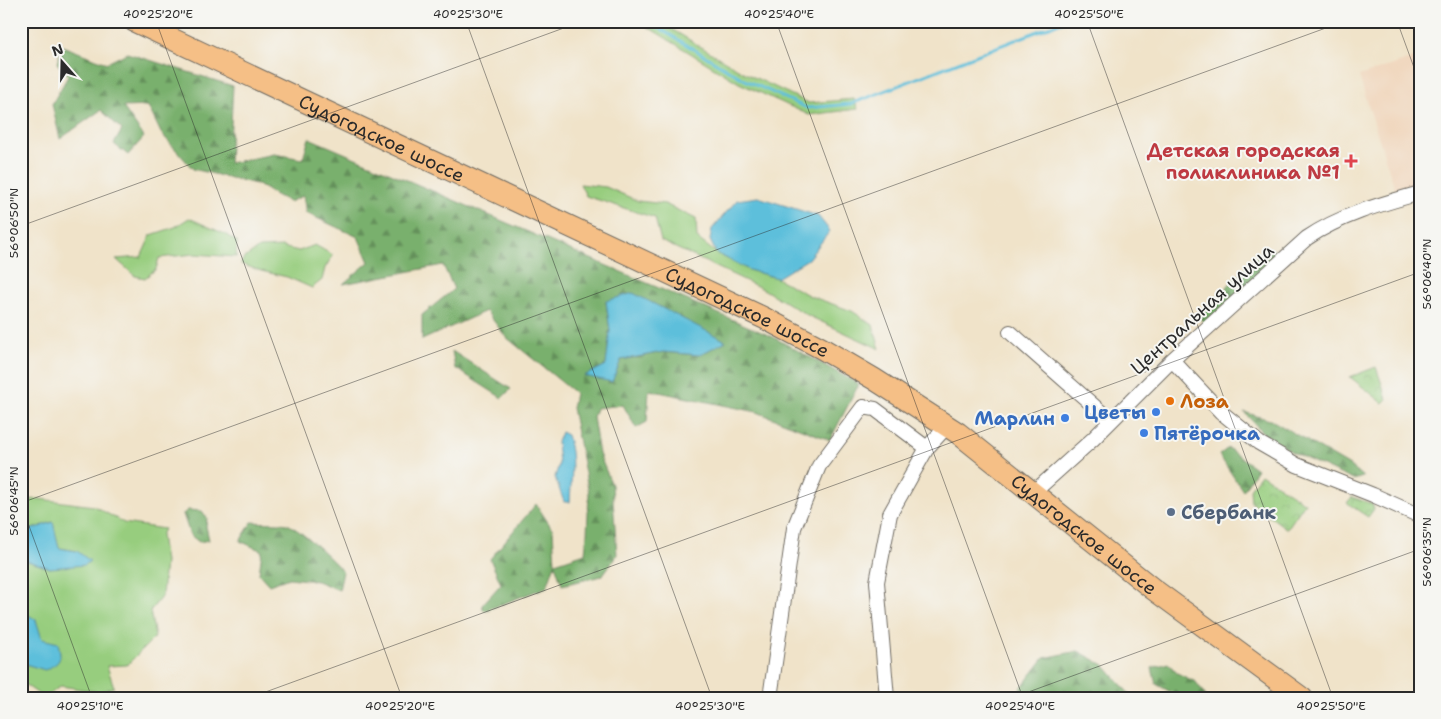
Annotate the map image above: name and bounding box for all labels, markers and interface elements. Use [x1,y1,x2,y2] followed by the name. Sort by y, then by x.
[123,6,193,22] text: 40°25'20"E
[433,6,503,22] text: 40°25'30"E
[744,6,814,22] text: 40°25'40"E
[1054,6,1124,22] text: 40°25'50"E
[38,38,88,88] north arrow
[49,39,66,60] text: N
[295,88,469,188] street label: Судогодское шоссе
[1147,138,1340,185] place label: Детская городская поликлиника №1
[1344,154,1358,168] marker: Детская городская поликлиника №1
[6,188,22,258] text: 56°06'50"N
[1125,238,1279,380] street label: Центральная улица
[1419,239,1435,309] text: 56°06'40"N
[661,261,834,363] street label: Судогодское шоссе
[1180,389,1229,414] place label: Лоза
[1164,395,1176,407] marker: Лоза
[1084,400,1146,425] place label: Цветы
[974,406,1055,431] place label: Марлин
[1150,406,1162,418] marker: Цветы
[1059,412,1071,424] marker: Марлин
[1154,421,1260,446] place label: Пятёрочка
[1138,427,1150,439] marker: Пятёрочка
[6,466,22,536] text: 56°06'45"N
[1006,468,1163,600] street label: Судогодское шоссе
[1181,500,1276,525] place label: Сбербанк
[1165,506,1177,518] marker: Сбербанк
[1419,517,1435,587] text: 56°06'35"N
[57,698,123,714] text: 40°25'10"E
[365,698,435,714] text: 40°25'20"E
[675,698,745,714] text: 40°25'30"E
[985,698,1055,714] text: 40°25'40"E
[1296,698,1366,714] text: 40°25'50"E

